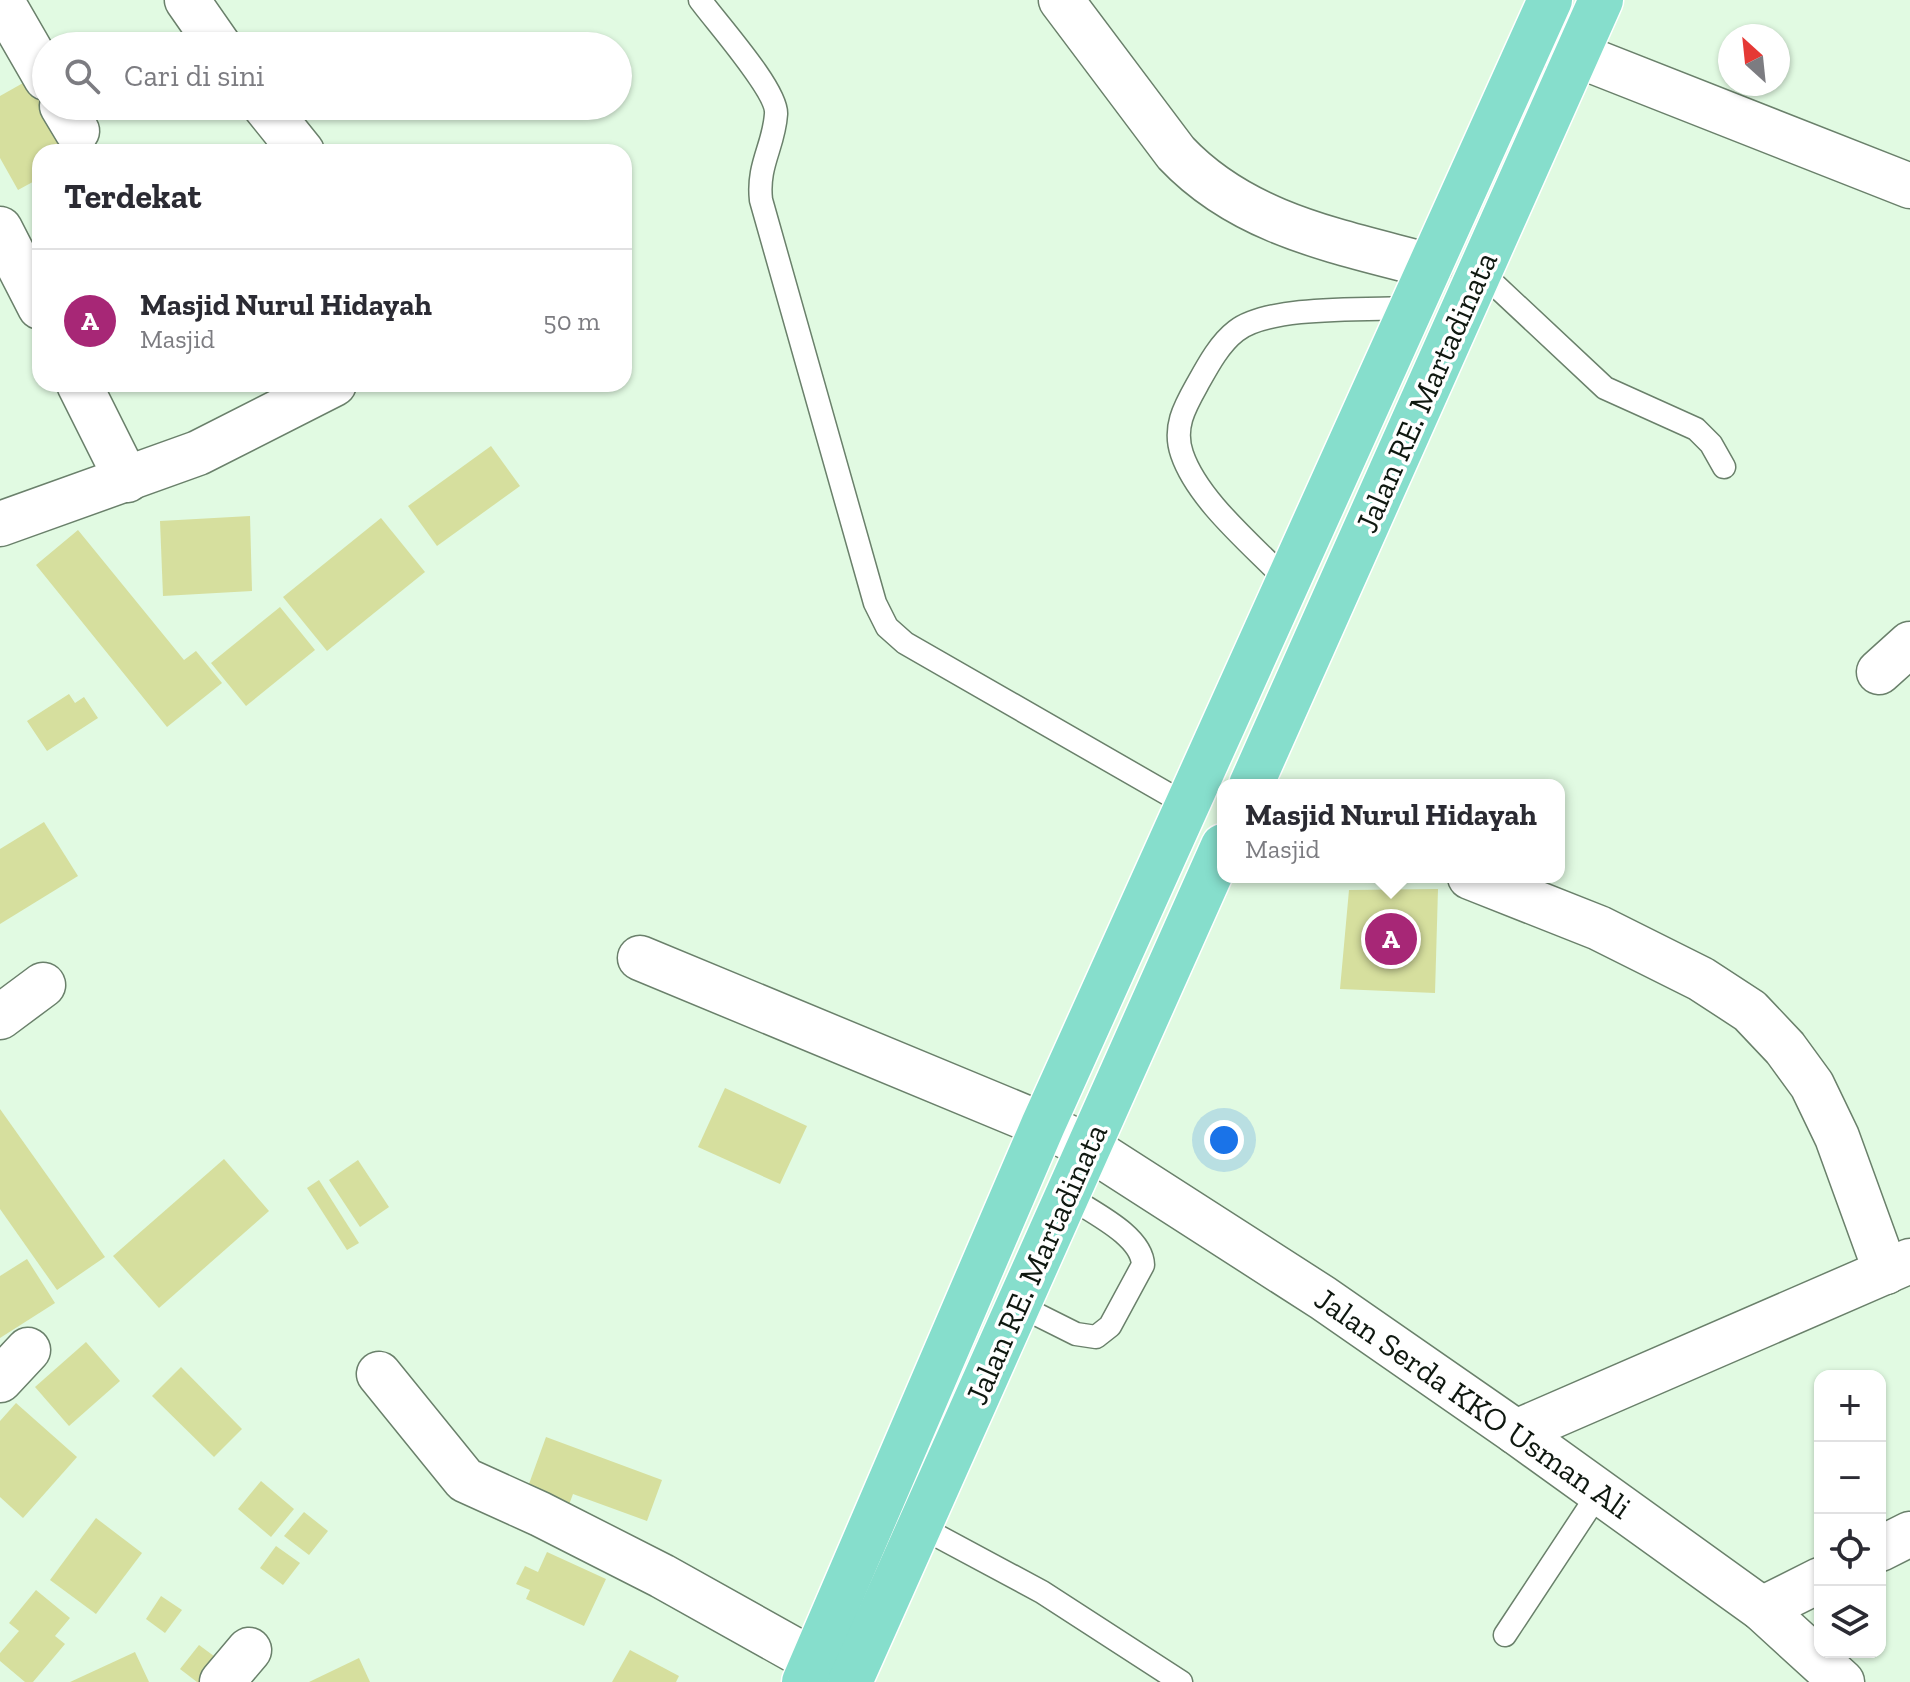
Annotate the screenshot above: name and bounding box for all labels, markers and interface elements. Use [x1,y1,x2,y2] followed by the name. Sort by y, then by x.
[1718,24,1790,96] north arrow
[32,32,632,120] search box
[60,54,104,98] icon: search
[124,58,265,94] text: Cari di sini
[64,176,201,217] text: Terdekat
[1347,246,1505,538] street label: Jalan RE. Martadinata
[140,287,432,323] text: Masjid Nurul Hidayah
[81,305,99,337] text: A
[543,305,600,337] text: 50 m
[140,323,215,355] text: Masjid
[1217,779,1565,883] popup
[1245,797,1537,833] text: Masjid Nurul Hidayah
[1245,833,1320,865] text: Masjid
[1365,909,1417,969] pin: A
[957,1118,1115,1410] street label: Jalan RE. Martadinata
[1204,1120,1244,1160] your location
[1308,1279,1638,1527] street label: Jalan Serda KKO Usman Ali
[1814,1370,1886,1658] map controls
[1814,1370,1886,1442] button: +
[1814,1442,1886,1514] button: −
[1814,1514,1886,1586] button: locate
[1814,1586,1886,1658] button: layers

